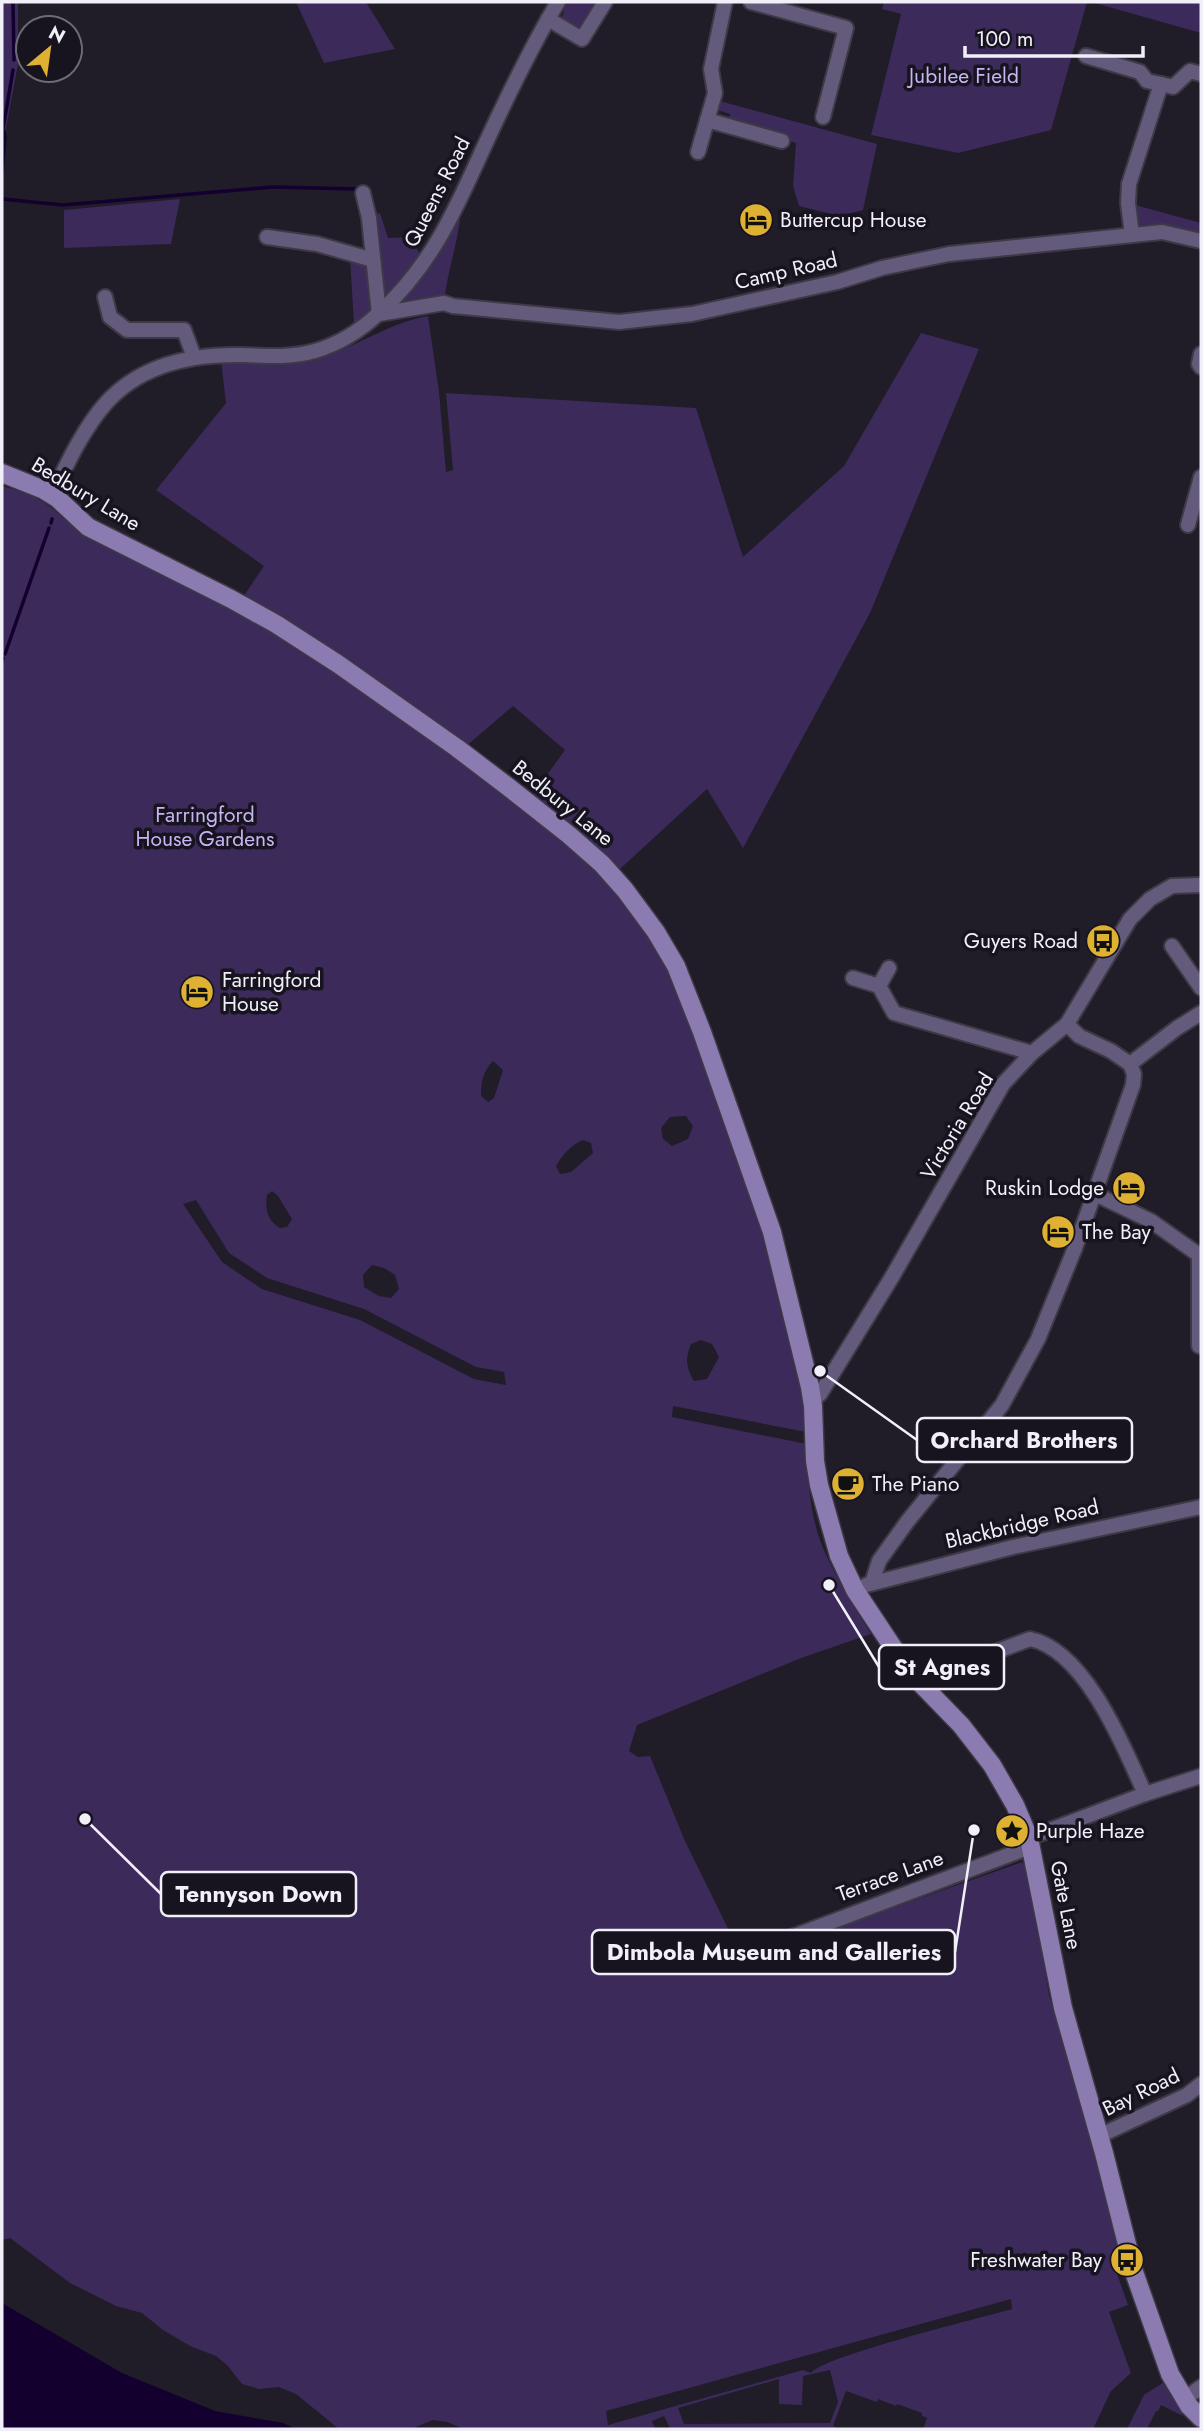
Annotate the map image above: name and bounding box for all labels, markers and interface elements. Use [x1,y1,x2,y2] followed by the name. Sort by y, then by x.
[14,14,84,84] north arrow
[965,14,1144,58] scale bar
[44,19,70,50] text: N
[976,24,1033,54] text: 100 m
[906,61,1019,91] park label: Jubilee Field
[396,132,478,252] street label: Queens Road
[737,201,775,239] hotel icon: Buttercup House
[780,205,927,235] place label: Buttercup House
[732,245,840,297] street label: Camp Road
[26,450,146,538] street label: Bedbury Lane
[506,753,620,853] street label: Bedbury Lane
[136,800,274,854] park label: Farringford House Gardens
[1084,922,1122,960] bus stop icon: Guyers Road
[964,926,1078,956] place label: Guyers Road
[222,965,321,1019] place label: Farringford House
[178,973,216,1011] hotel icon: Farringford House
[913,1067,1001,1185] street label: Victoria Road
[1110,1169,1148,1207] hotel icon: Ruskin Lodge
[985,1173,1104,1203] place label: Ruskin Lodge
[1039,1213,1077,1251] hotel icon: The Bay
[1082,1217,1152,1247] place label: The Bay
[917,1418,1132,1462] callout: Orchard Brothers
[931,1423,1117,1457] text: Orchard Brothers
[829,1465,867,1503] cafe icon: The Piano
[872,1469,959,1499] place label: The Piano
[942,1492,1102,1556] street label: Blackbridge Road
[879,1645,1004,1689] callout: St Agnes
[894,1650,990,1684] text: St Agnes
[993,1812,1031,1850] place icon: Purple Haze
[1036,1816,1145,1846] place label: Purple Haze
[832,1843,948,1909] street label: Terrace Lane
[1043,1858,1089,1952] street label: Gate Lane
[161,1872,356,1916] callout: Tennyson Down
[175,1877,343,1911] text: Tennyson Down
[592,1930,955,1974] callout: Dimbola Museum and Galleries
[607,1935,941,1969] text: Dimbola Museum and Galleries
[1097,2060,1185,2124] street label: Bay Road
[1108,2241,1146,2279] bus stop icon: Freshwater Bay
[970,2245,1103,2275] place label: Freshwater Bay

